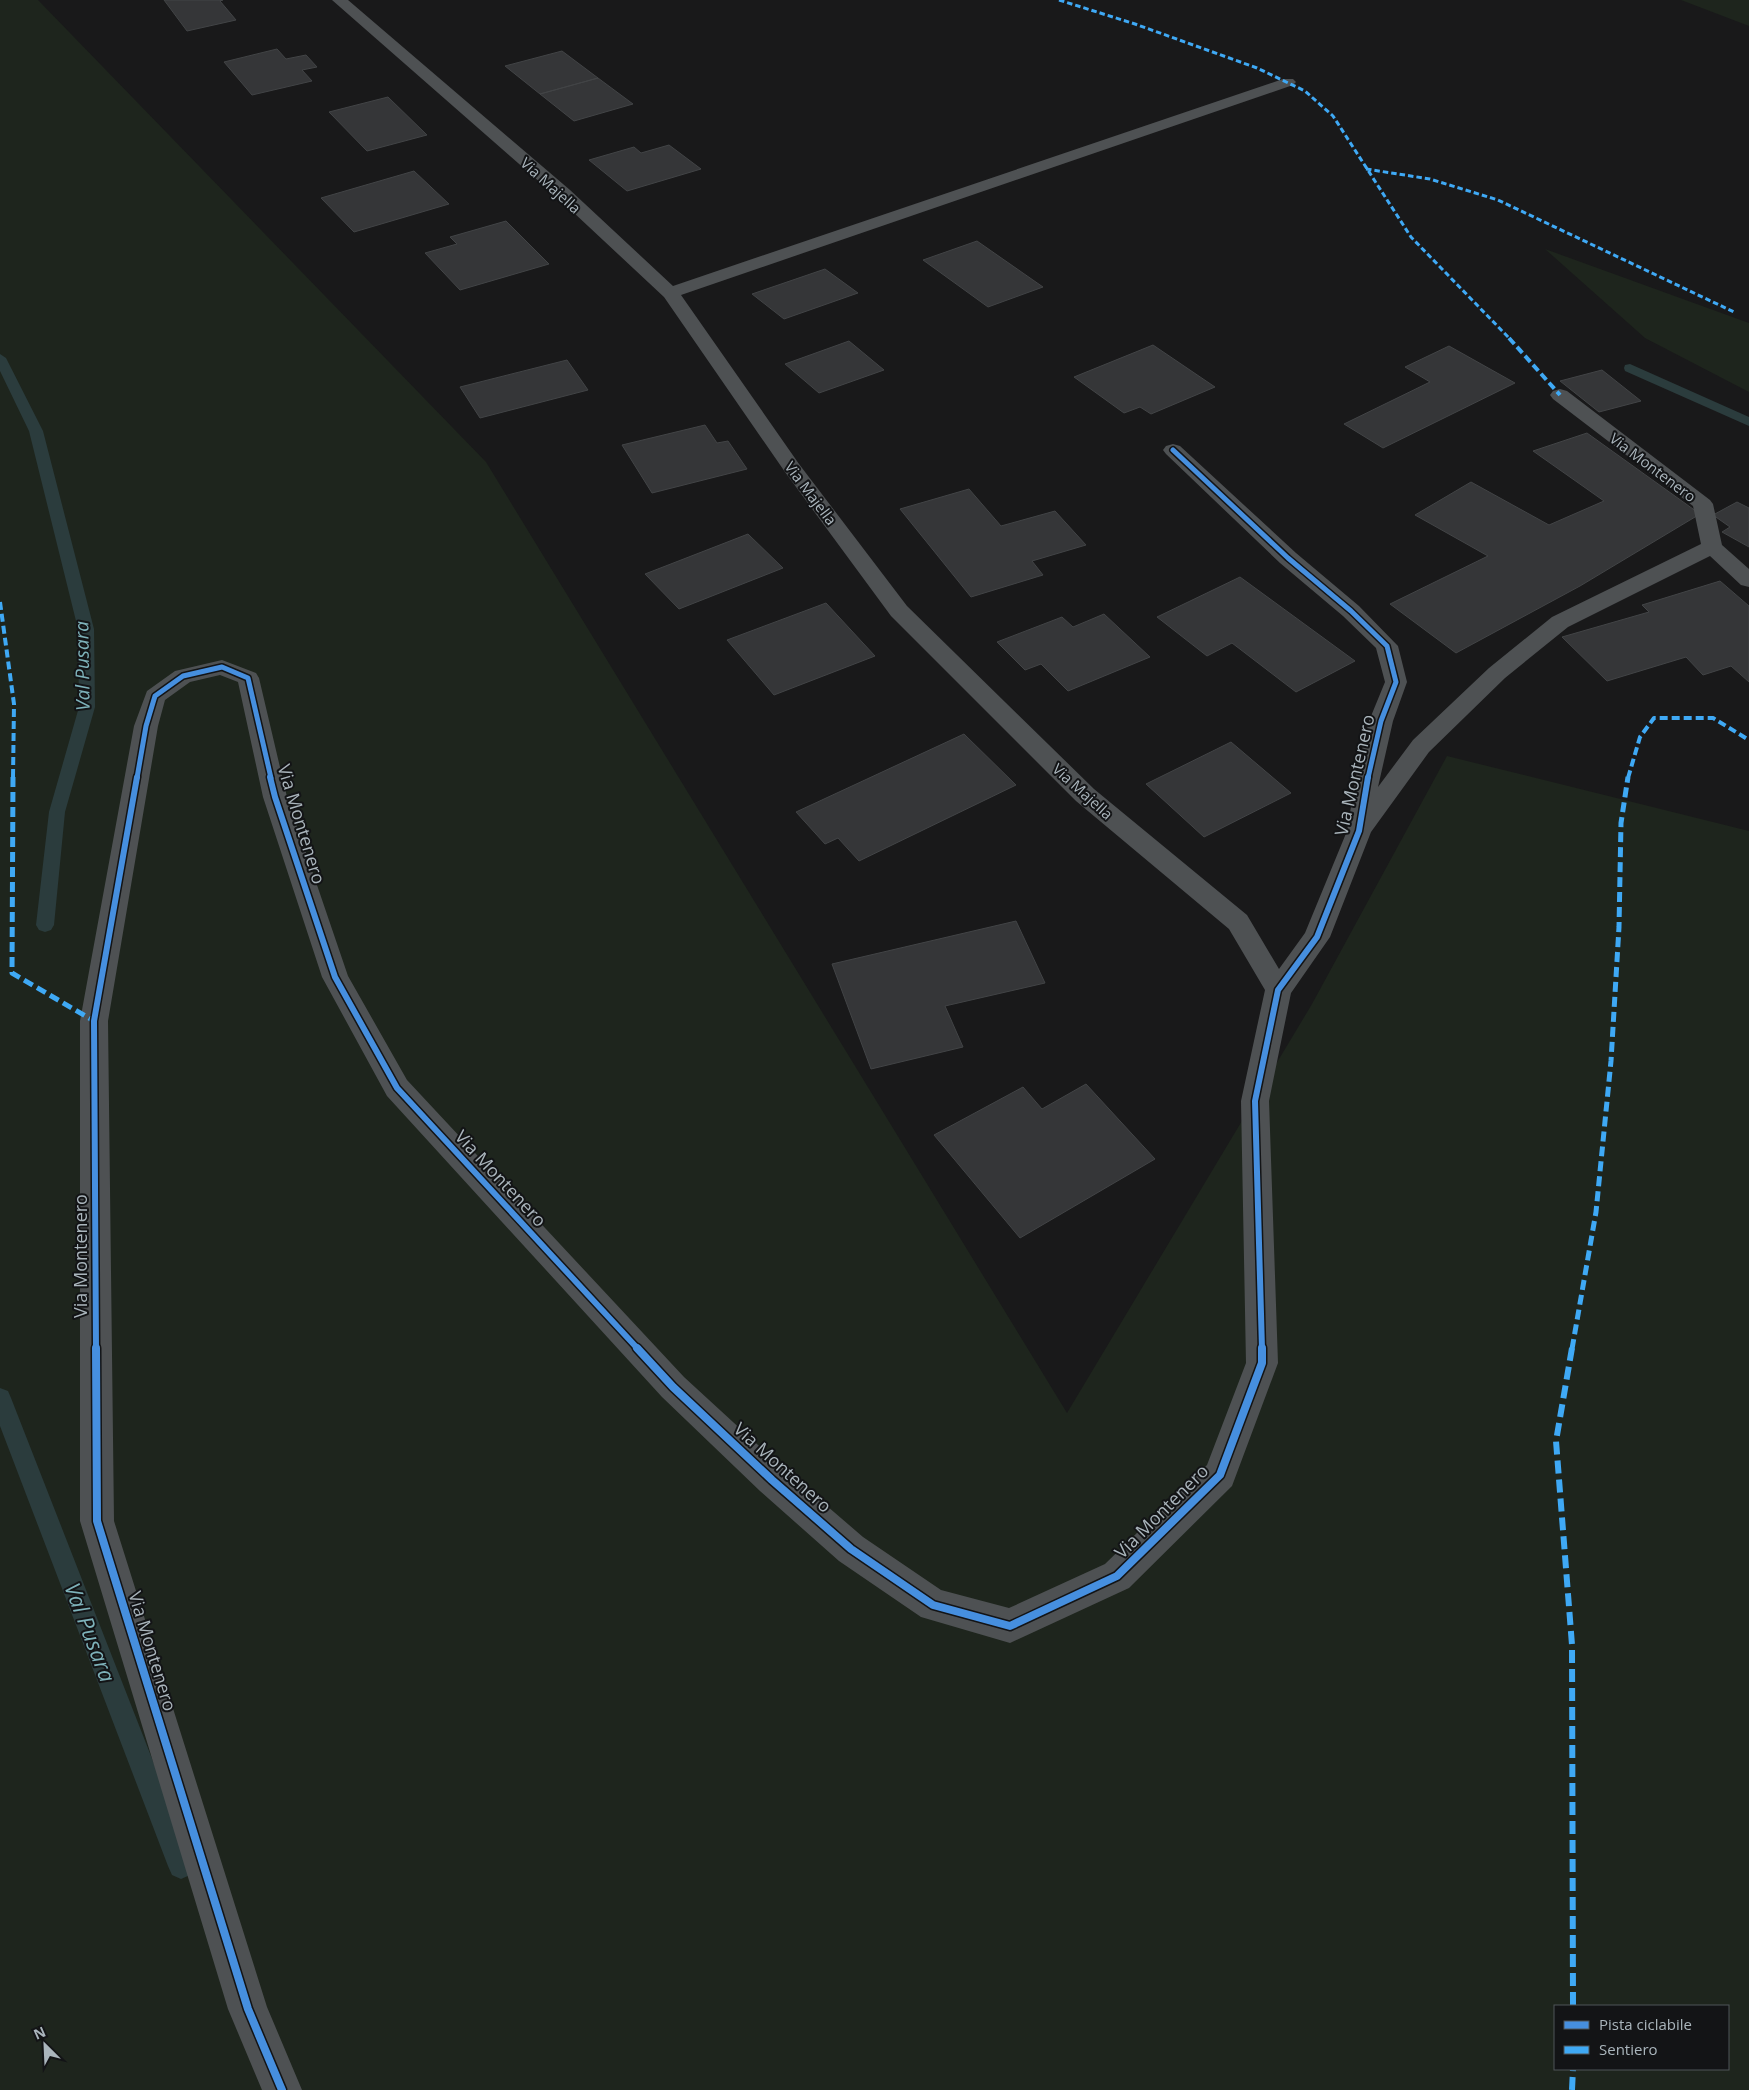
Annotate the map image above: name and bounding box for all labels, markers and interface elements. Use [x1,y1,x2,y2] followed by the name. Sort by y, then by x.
[516,153,586,217] street label: Via Majella
[1606,428,1700,506] street label: Via Montenero
[780,457,842,529] street label: Via Majella
[68,621,96,711] water label: Val Pusara
[1328,712,1380,838] street label: Via Montenero
[1048,759,1118,823] street label: Via Majella
[272,761,332,887] street label: Via Montenero
[450,1125,552,1231] street label: Via Montenero
[68,1194,92,1318] street label: Via Montenero
[729,1417,837,1517] street label: Via Montenero
[1109,1459,1213,1563] street label: Via Montenero
[58,1578,124,1686] water label: Val Pusara
[123,1588,183,1714] street label: Via Montenero
[1554,2005,1729,2070] legend
[1599,2014,1692,2034] text: Pista ciclabile
[20,2020,70,2070] north arrow
[30,2022,49,2044] text: N
[1599,2039,1658,2059] text: Sentiero

